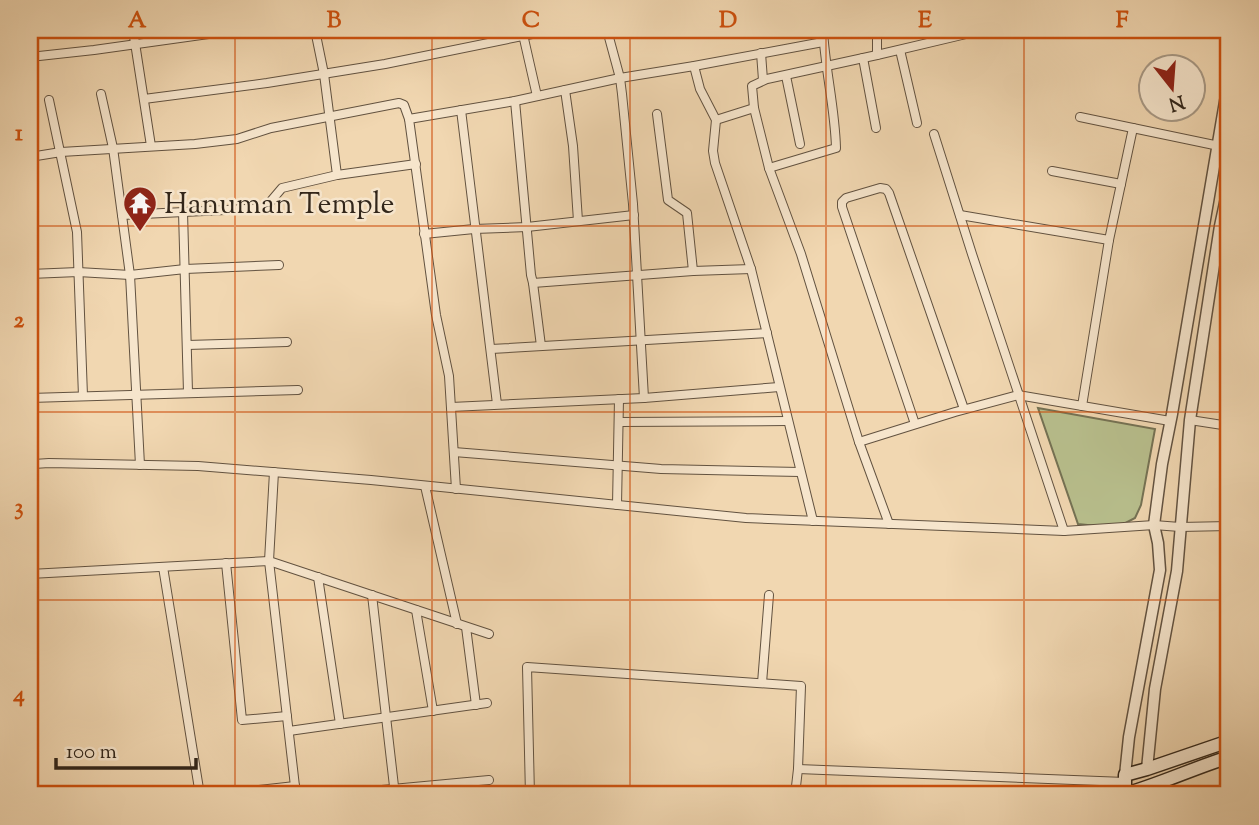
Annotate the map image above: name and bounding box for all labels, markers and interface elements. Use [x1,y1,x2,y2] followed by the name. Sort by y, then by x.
[128,5,147,38] text: A
[327,5,342,38] text: B
[522,5,540,38] text: C
[719,5,737,38] text: D
[918,5,932,38] text: E
[1116,5,1129,38] text: F
[1136,52,1206,122] north arrow
[1165,87,1187,117] text: N
[15,118,23,151] text: 1
[121,184,159,233] temple icon: Hanuman Temple
[164,184,395,227] place label: Hanuman Temple
[14,305,25,338] text: 2
[14,492,24,525] text: 3
[12,679,25,712] text: 4
[56,727,196,771] scale bar
[66,738,117,768] text: 100 m

